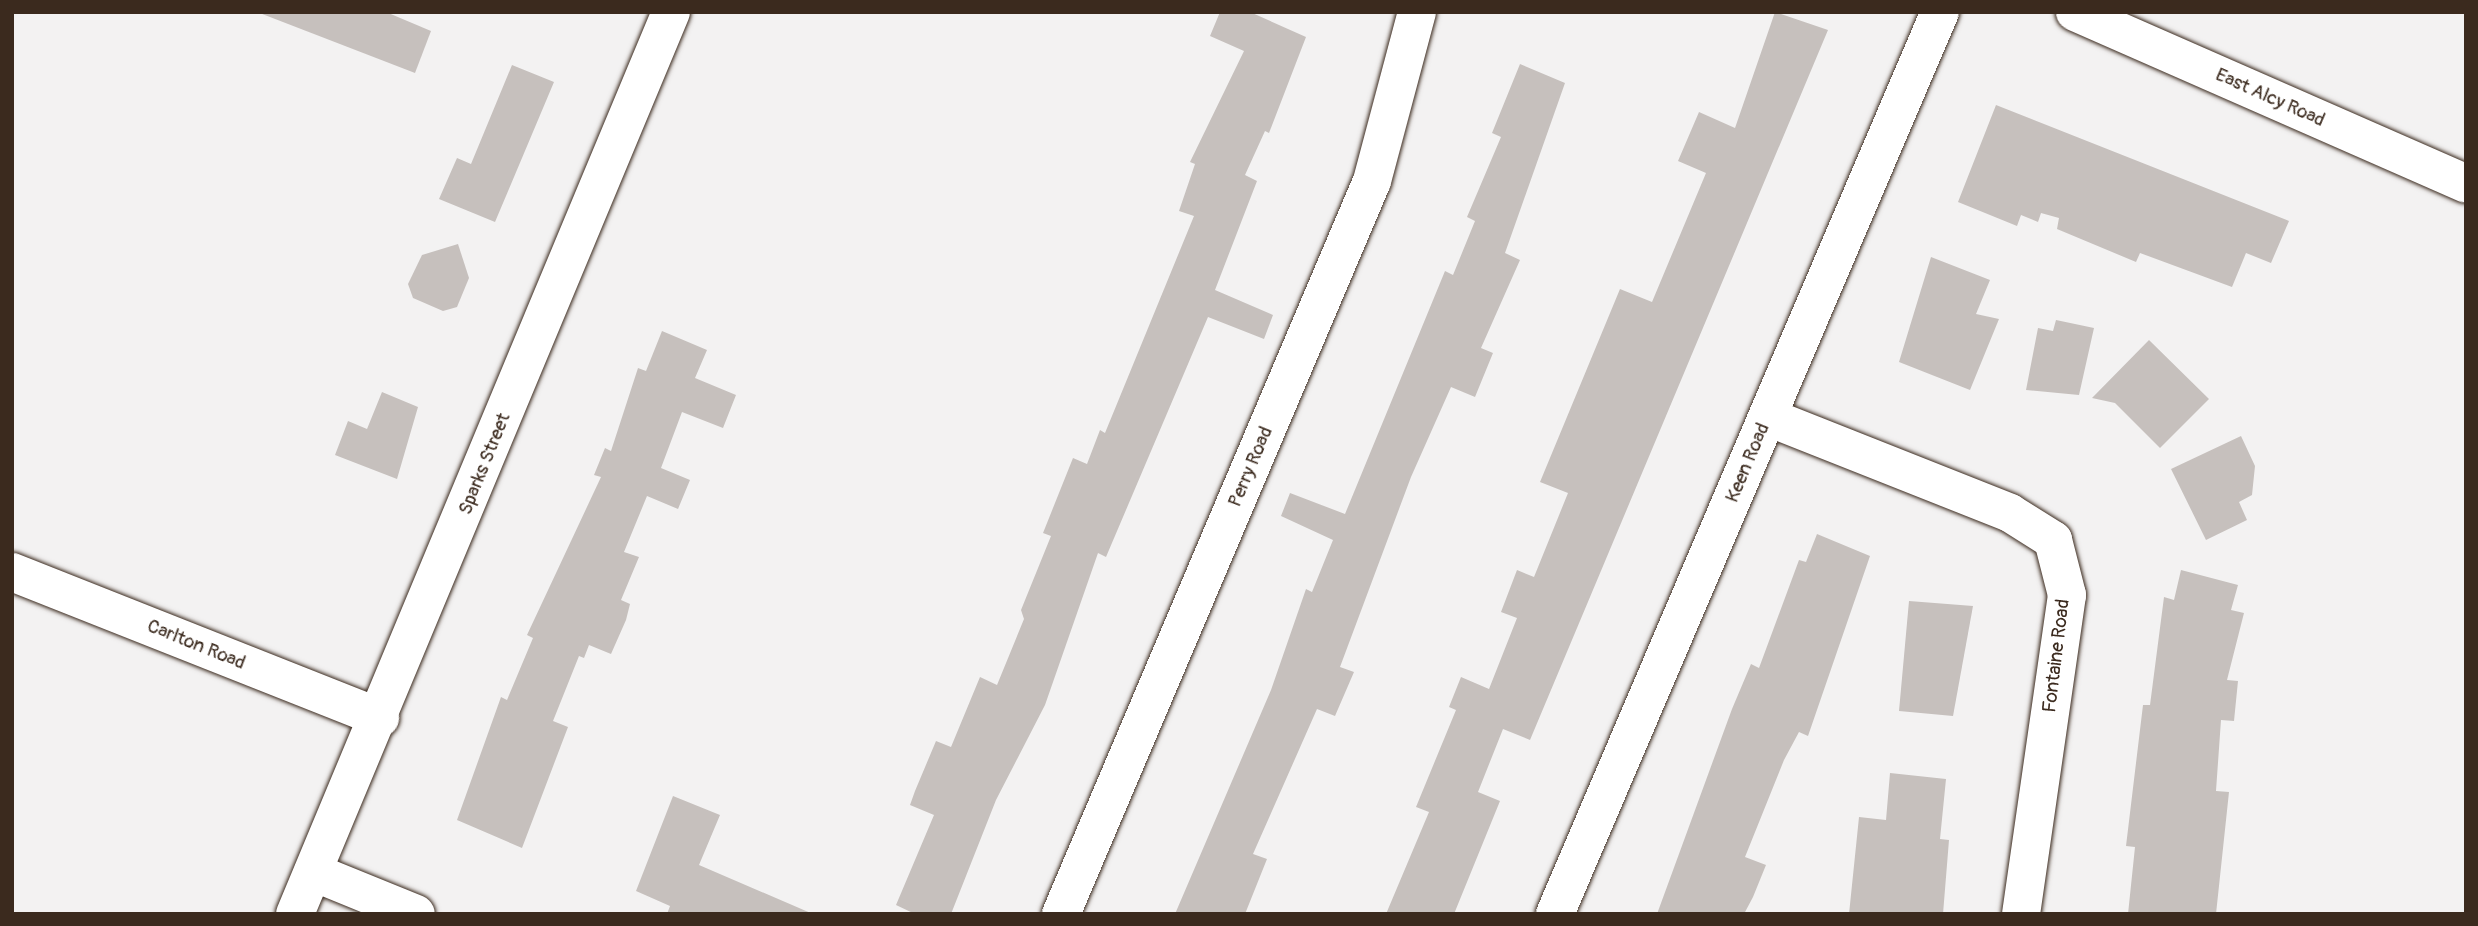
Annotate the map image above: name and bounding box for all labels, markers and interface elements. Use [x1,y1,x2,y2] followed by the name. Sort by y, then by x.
[2212,64,2328,132] street label: East Alcy Road
[454,410,516,518] street label: Sparks Street
[1721,420,1775,506] street label: Keen Road
[1224,423,1278,511] street label: Perry Road
[2039,598,2075,714] street label: Fontaine Road
[144,615,248,675] street label: Carlton Road

